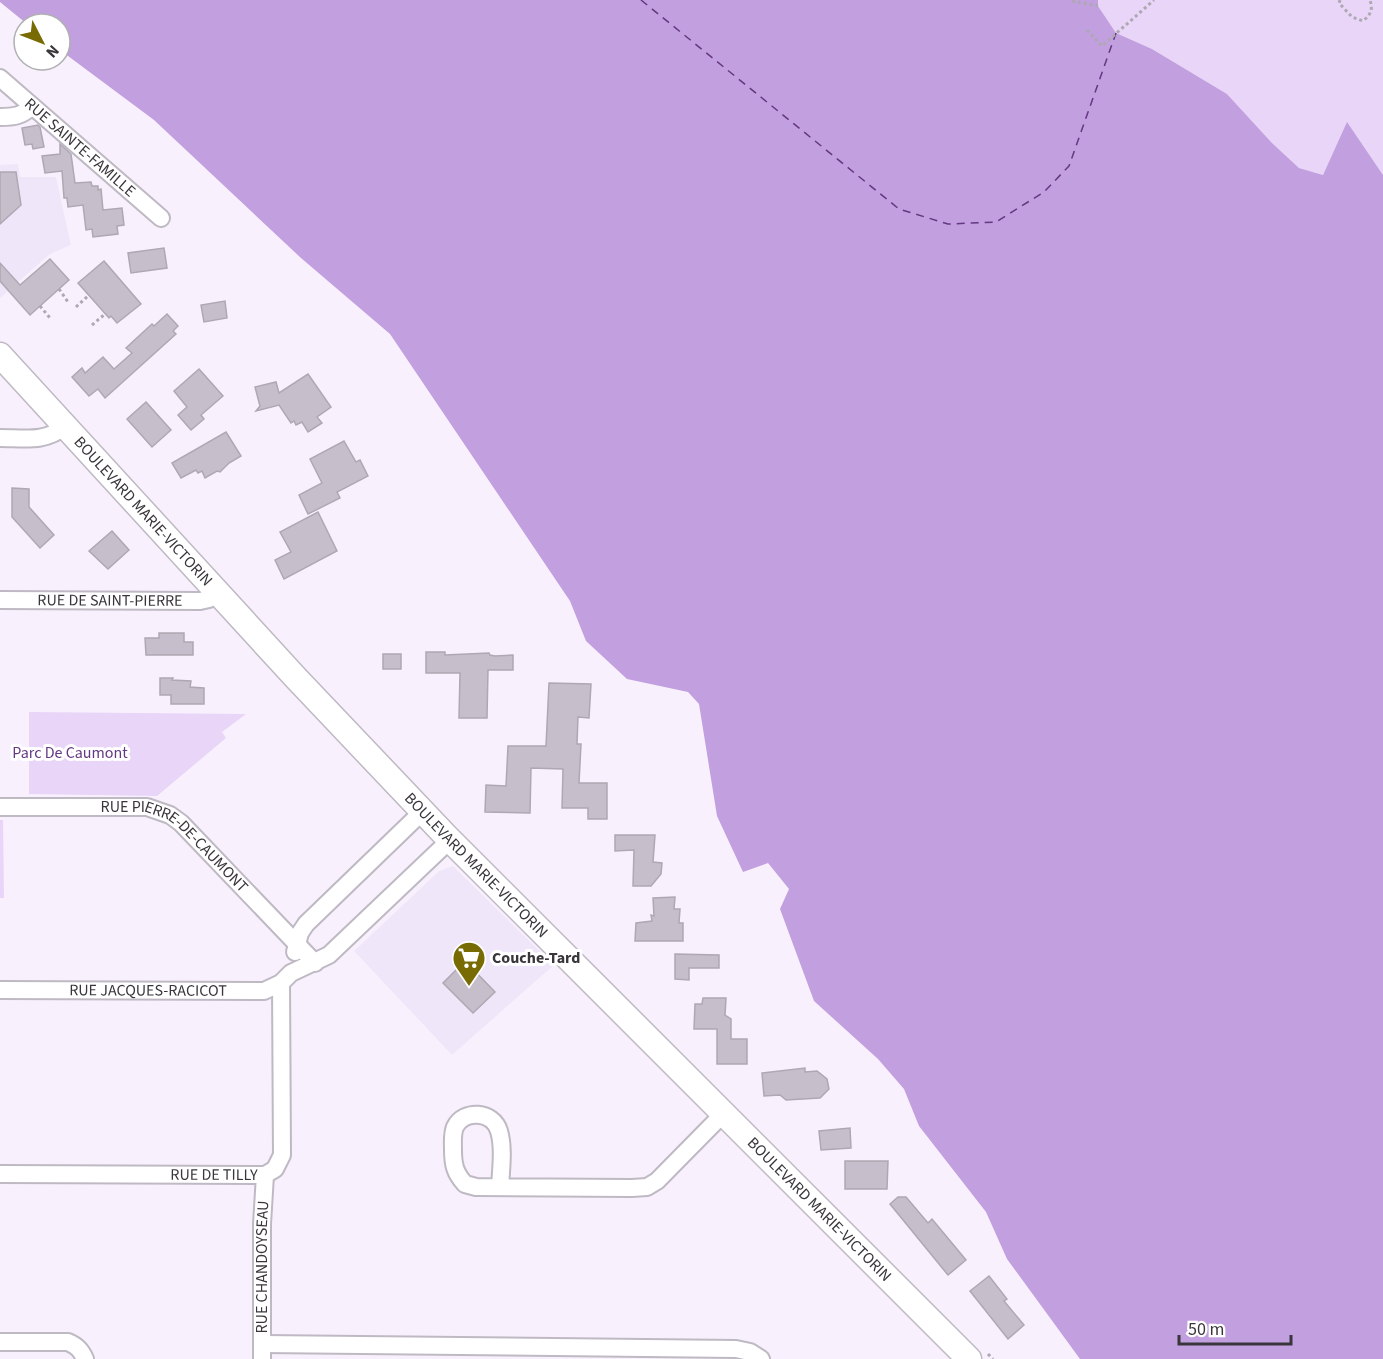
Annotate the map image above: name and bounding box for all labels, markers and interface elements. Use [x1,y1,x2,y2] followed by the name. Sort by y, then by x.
[12,12,72,72] north arrow
[41,40,64,63] text: N
[20,93,140,202] street label: RUE SAINTE-FAMILLE
[69,432,218,591] street label: BOULEVARD MARIE-VICTORIN
[37,589,183,612] street label: RUE DE SAINT-PIERRE
[12,742,128,764] park label: Parc De Caumont
[399,788,553,943] street label: BOULEVARD MARIE-VICTORIN
[101,796,253,898] street label: RUE PIERRE-DE-CAUMONT
[451,940,487,987] supermarket icon: Couche-Tard
[492,947,580,969] place label: Couche-Tard
[69,979,227,1002] street label: RUE JACQUES-RACICOT
[742,1132,896,1286] street label: BOULEVARD MARIE-VICTORIN
[170,1164,258,1186] street label: RUE DE TILLY
[251,1200,274,1334] street label: RUE CHANDOYSEAU
[1179,1308,1292,1346] scale bar
[1188,1317,1224,1342] text: 50 m

